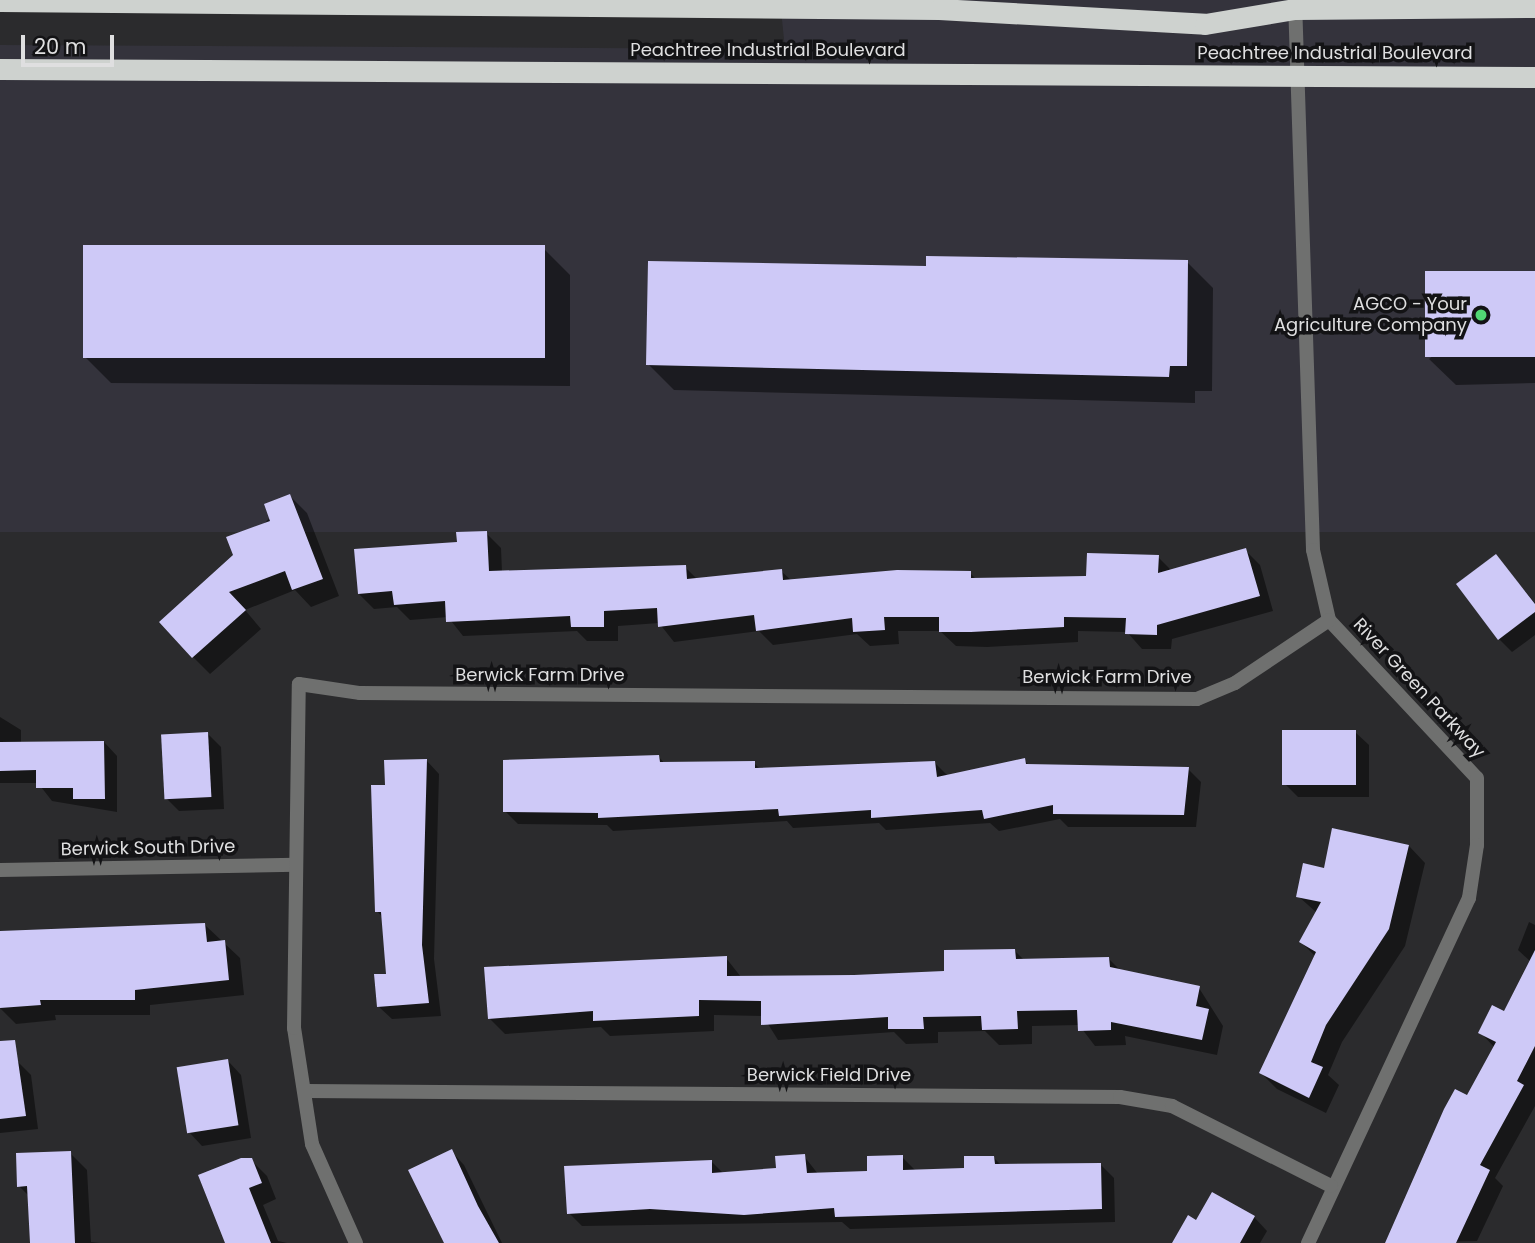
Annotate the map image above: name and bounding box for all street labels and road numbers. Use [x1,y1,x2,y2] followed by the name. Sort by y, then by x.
[630,39,906,61] street label: Peachtree Industrial Boulevard
[1197,42,1473,64] street label: Peachtree Industrial Boulevard
[1349,614,1489,762] street label: River Green Parkway
[455,664,625,686] street label: Berwick Farm Drive
[1022,666,1192,688] street label: Berwick Farm Drive
[60,836,236,860] street label: Berwick South Drive
[747,1064,911,1086] street label: Berwick Field Drive

